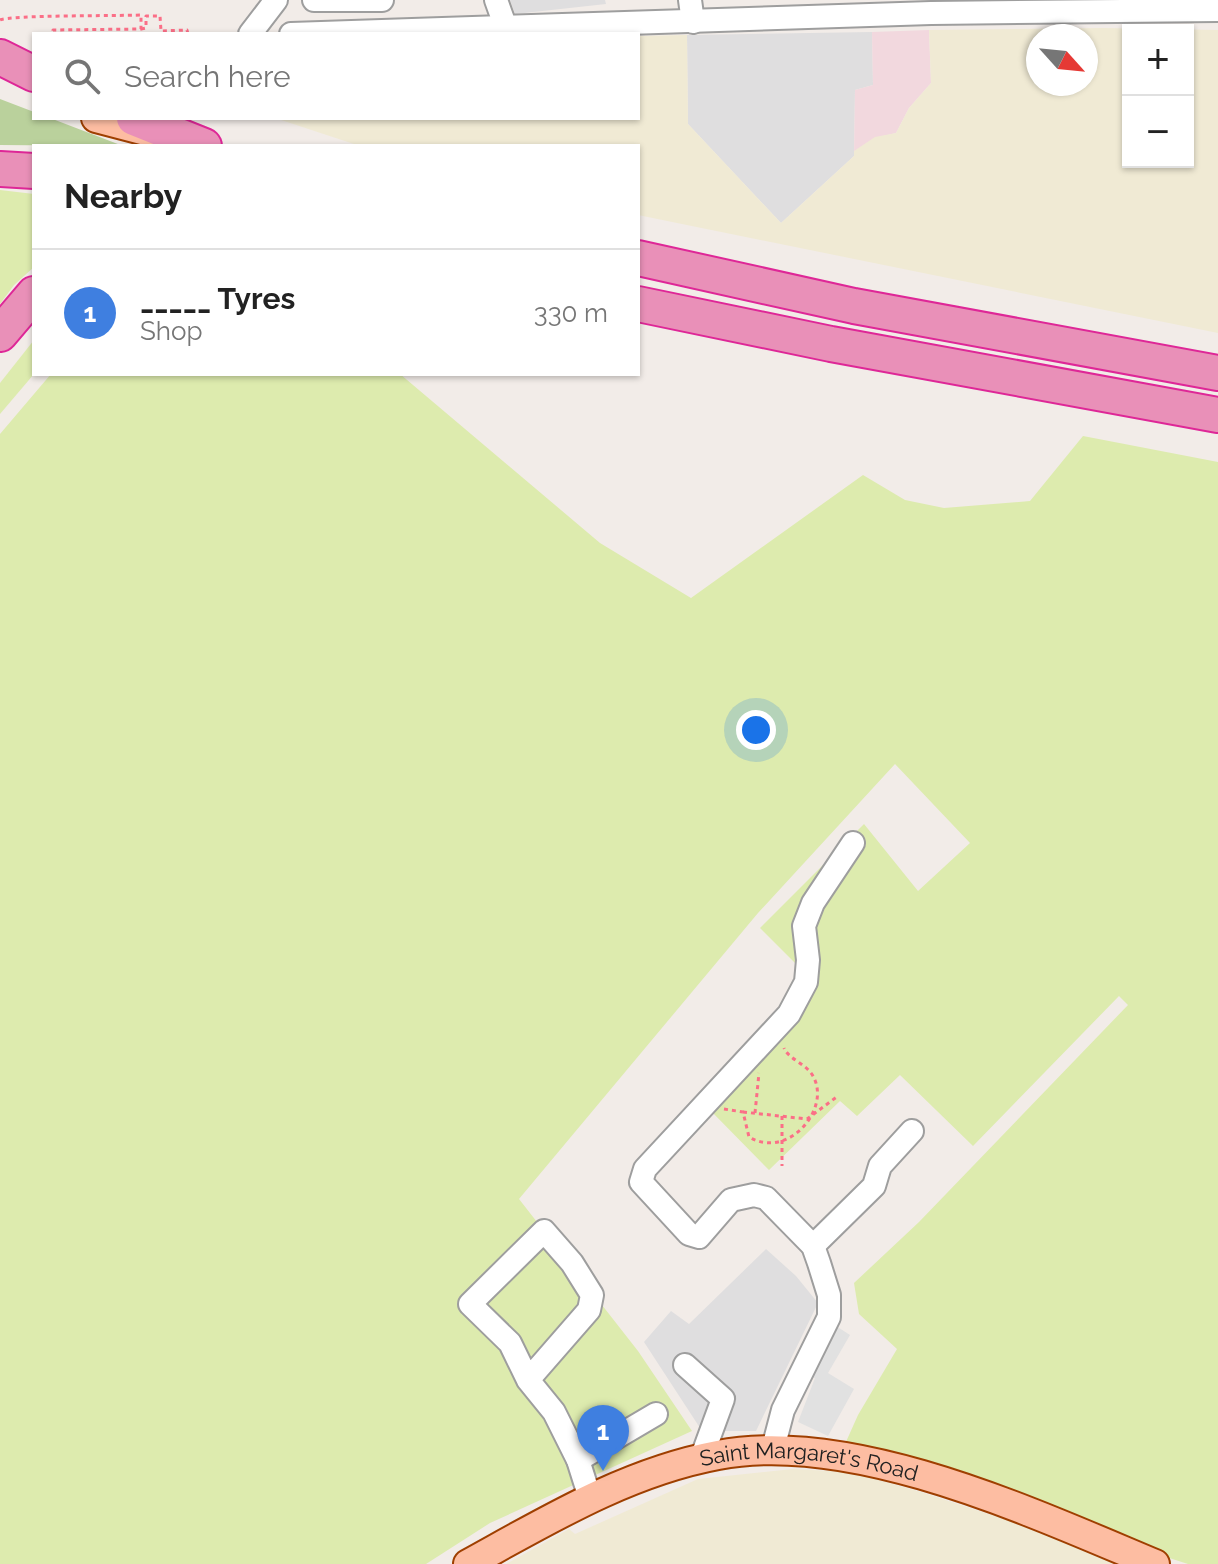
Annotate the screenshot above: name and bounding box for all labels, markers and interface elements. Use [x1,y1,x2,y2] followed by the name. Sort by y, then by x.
[1026,24,1098,96] north arrow
[1122,24,1194,168] map controls
[1122,24,1194,96] button: +
[32,32,640,120] search box
[60,54,104,98] icon: search
[124,59,291,94] text: Search here
[1122,96,1194,168] button: −
[64,176,182,216] text: Nearby
[140,281,295,316] text: _____ Tyres
[84,298,96,328] text: 1
[534,298,608,328] text: 330 m
[140,316,202,346] text: Shop
[736,710,776,750] your location
[577,1405,629,1471] pin: 1
[697,1437,921,1486] street label: Saint Margaret's Road

